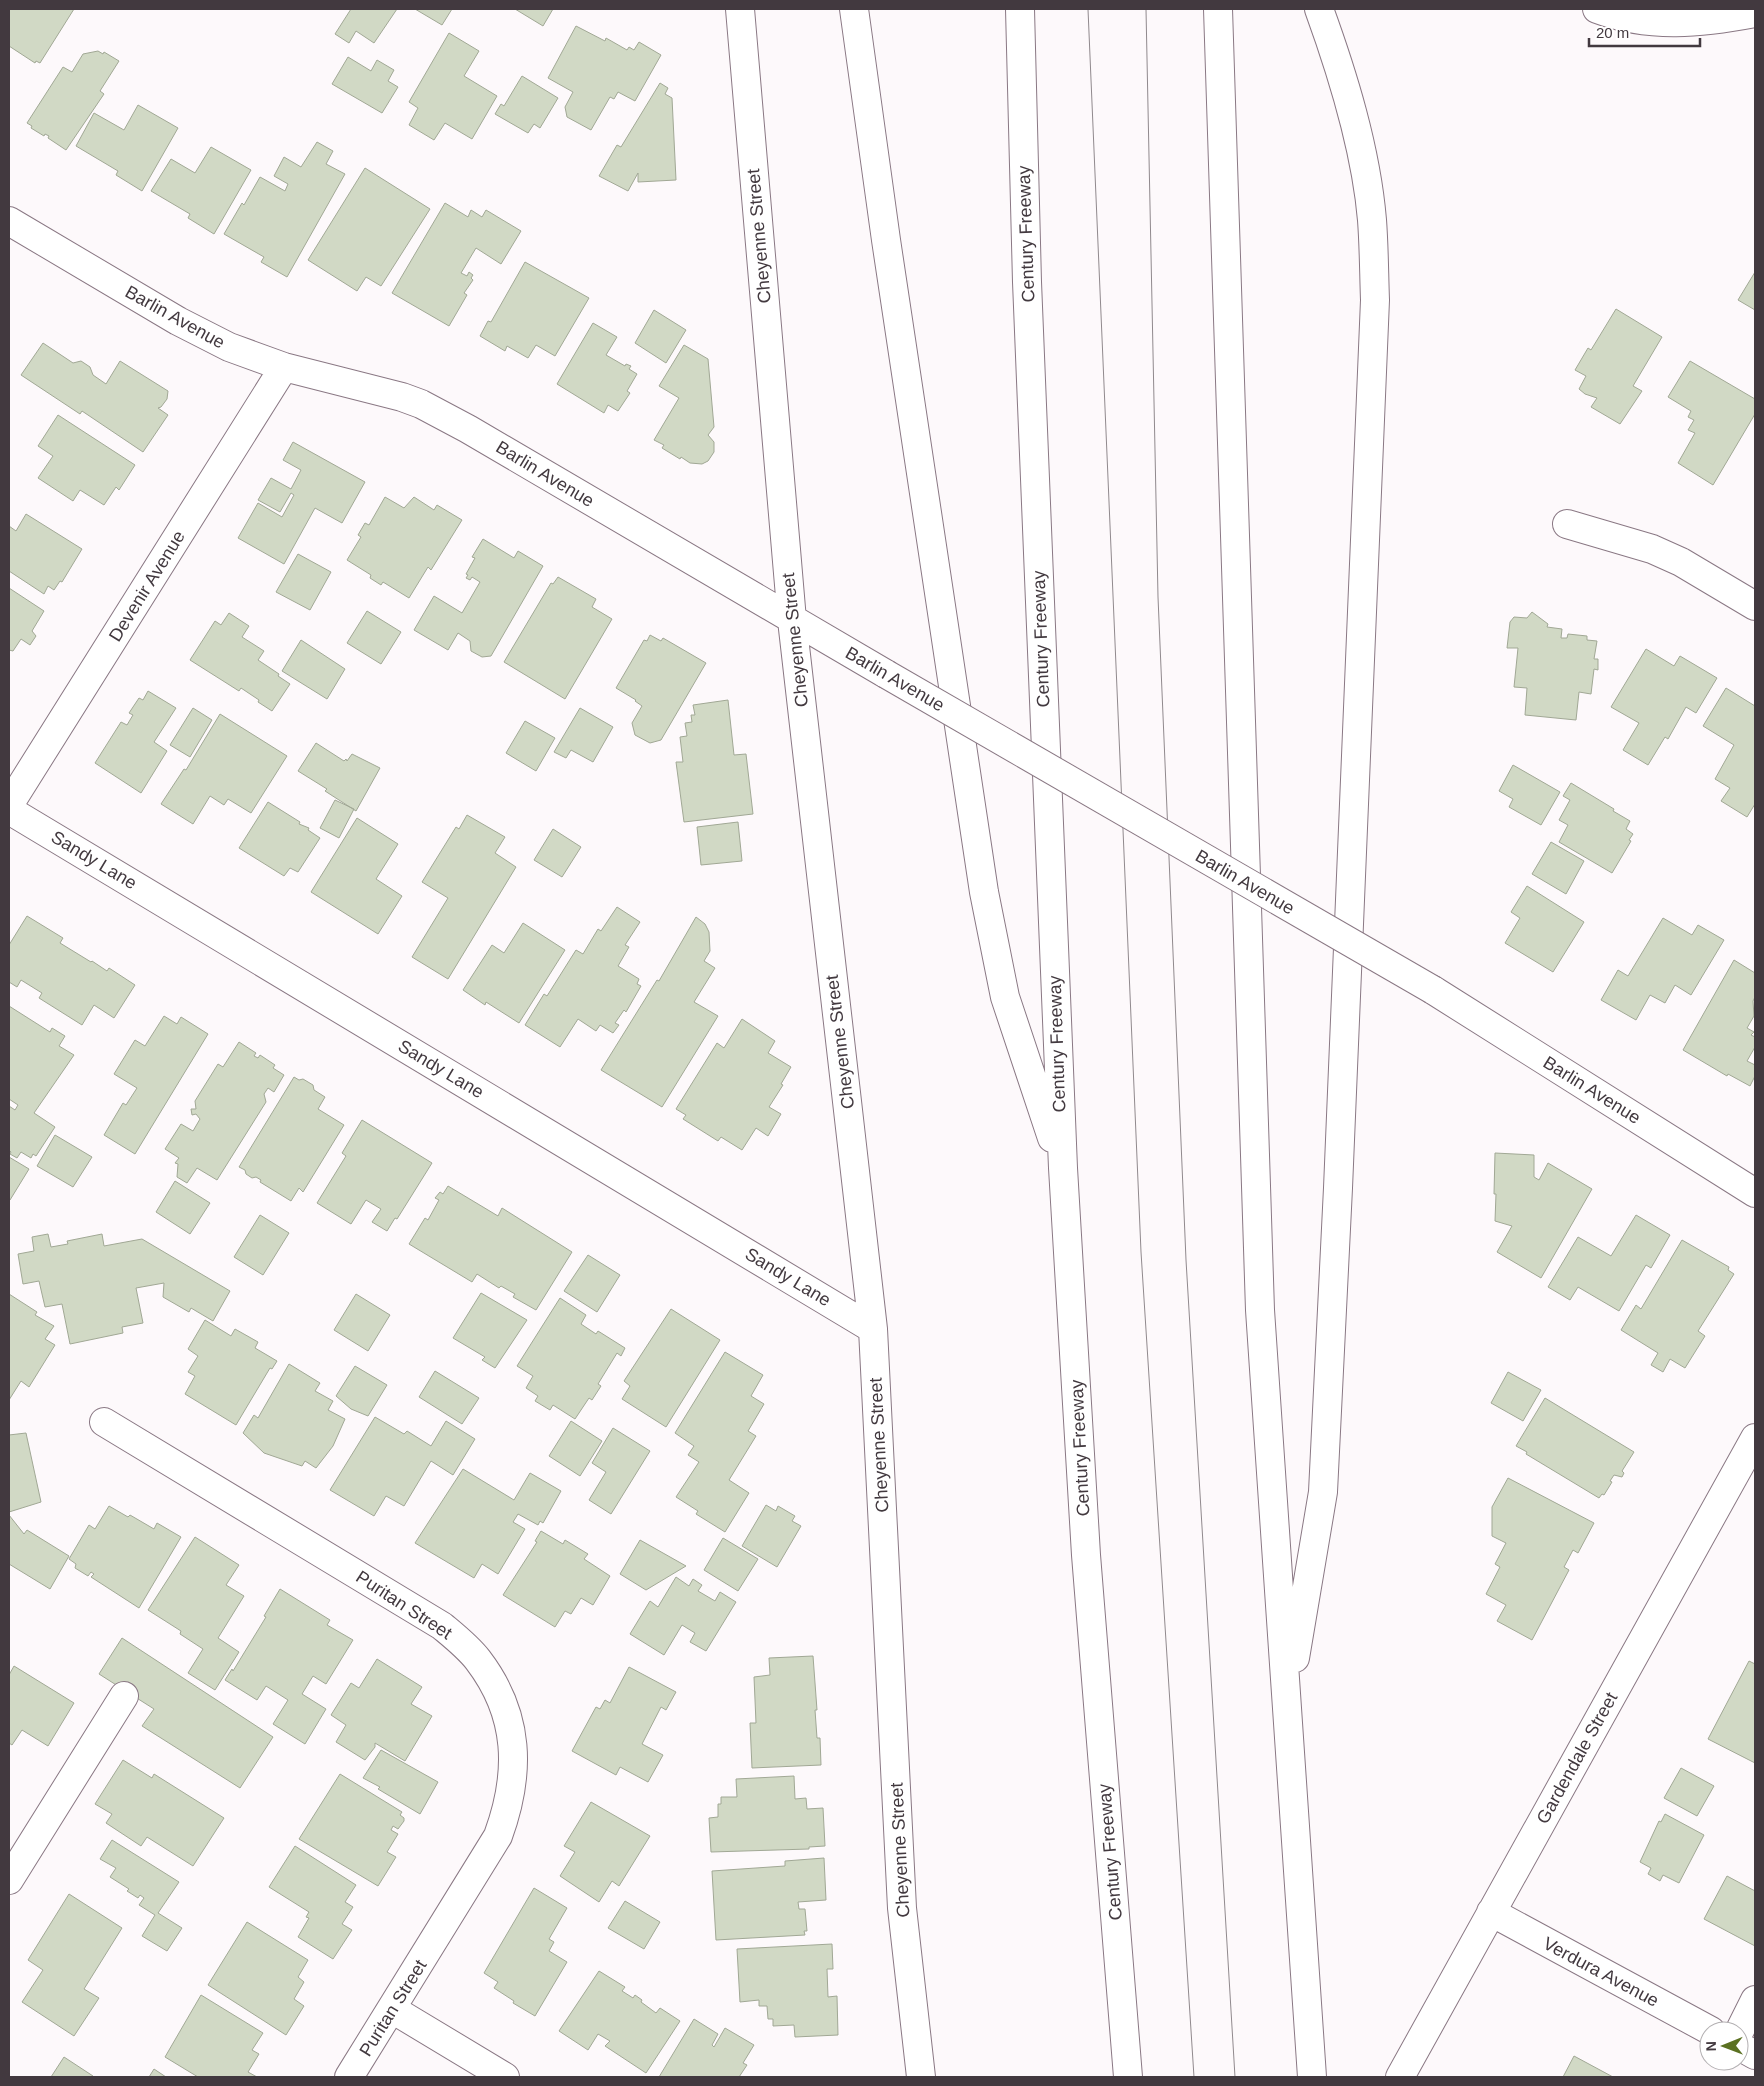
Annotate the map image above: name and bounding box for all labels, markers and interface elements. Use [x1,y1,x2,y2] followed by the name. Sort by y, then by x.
[1589,15,1700,47] scale bar
[1596,24,1629,41] text: 20 m
[1014,165,1038,303] street label: Century Freeway
[743,168,775,304] street label: Cheyenne Street
[122,281,228,353] street label: Barlin Avenue
[492,437,598,511] street label: Barlin Avenue
[105,527,189,645] street label: Devenir Avenue
[1029,570,1053,708] street label: Century Freeway
[778,572,812,708] street label: Cheyenne Street
[842,643,948,715] street label: Barlin Avenue
[48,827,140,893] street label: Sandy Lane
[1192,846,1298,918] street label: Barlin Avenue
[822,974,858,1110] street label: Cheyenne Street
[1045,975,1069,1113] street label: Century Freeway
[395,1036,487,1102] street label: Sandy Lane
[1540,1052,1644,1128] street label: Barlin Avenue
[742,1244,834,1310] street label: Sandy Lane
[865,1377,893,1513] street label: Cheyenne Street
[1066,1379,1094,1517] street label: Century Freeway
[352,1567,456,1643] street label: Puritan Street
[1533,1689,1621,1827] street label: Gardendale Street
[886,1782,914,1918] street label: Cheyenne Street
[1094,1783,1126,1921] street label: Century Freeway
[1540,1933,1662,2011] street label: Verdura Avenue
[355,1956,431,2060] street label: Puritan Street
[1699,2021,1749,2071] north arrow
[1703,2041,1719,2051] text: N

